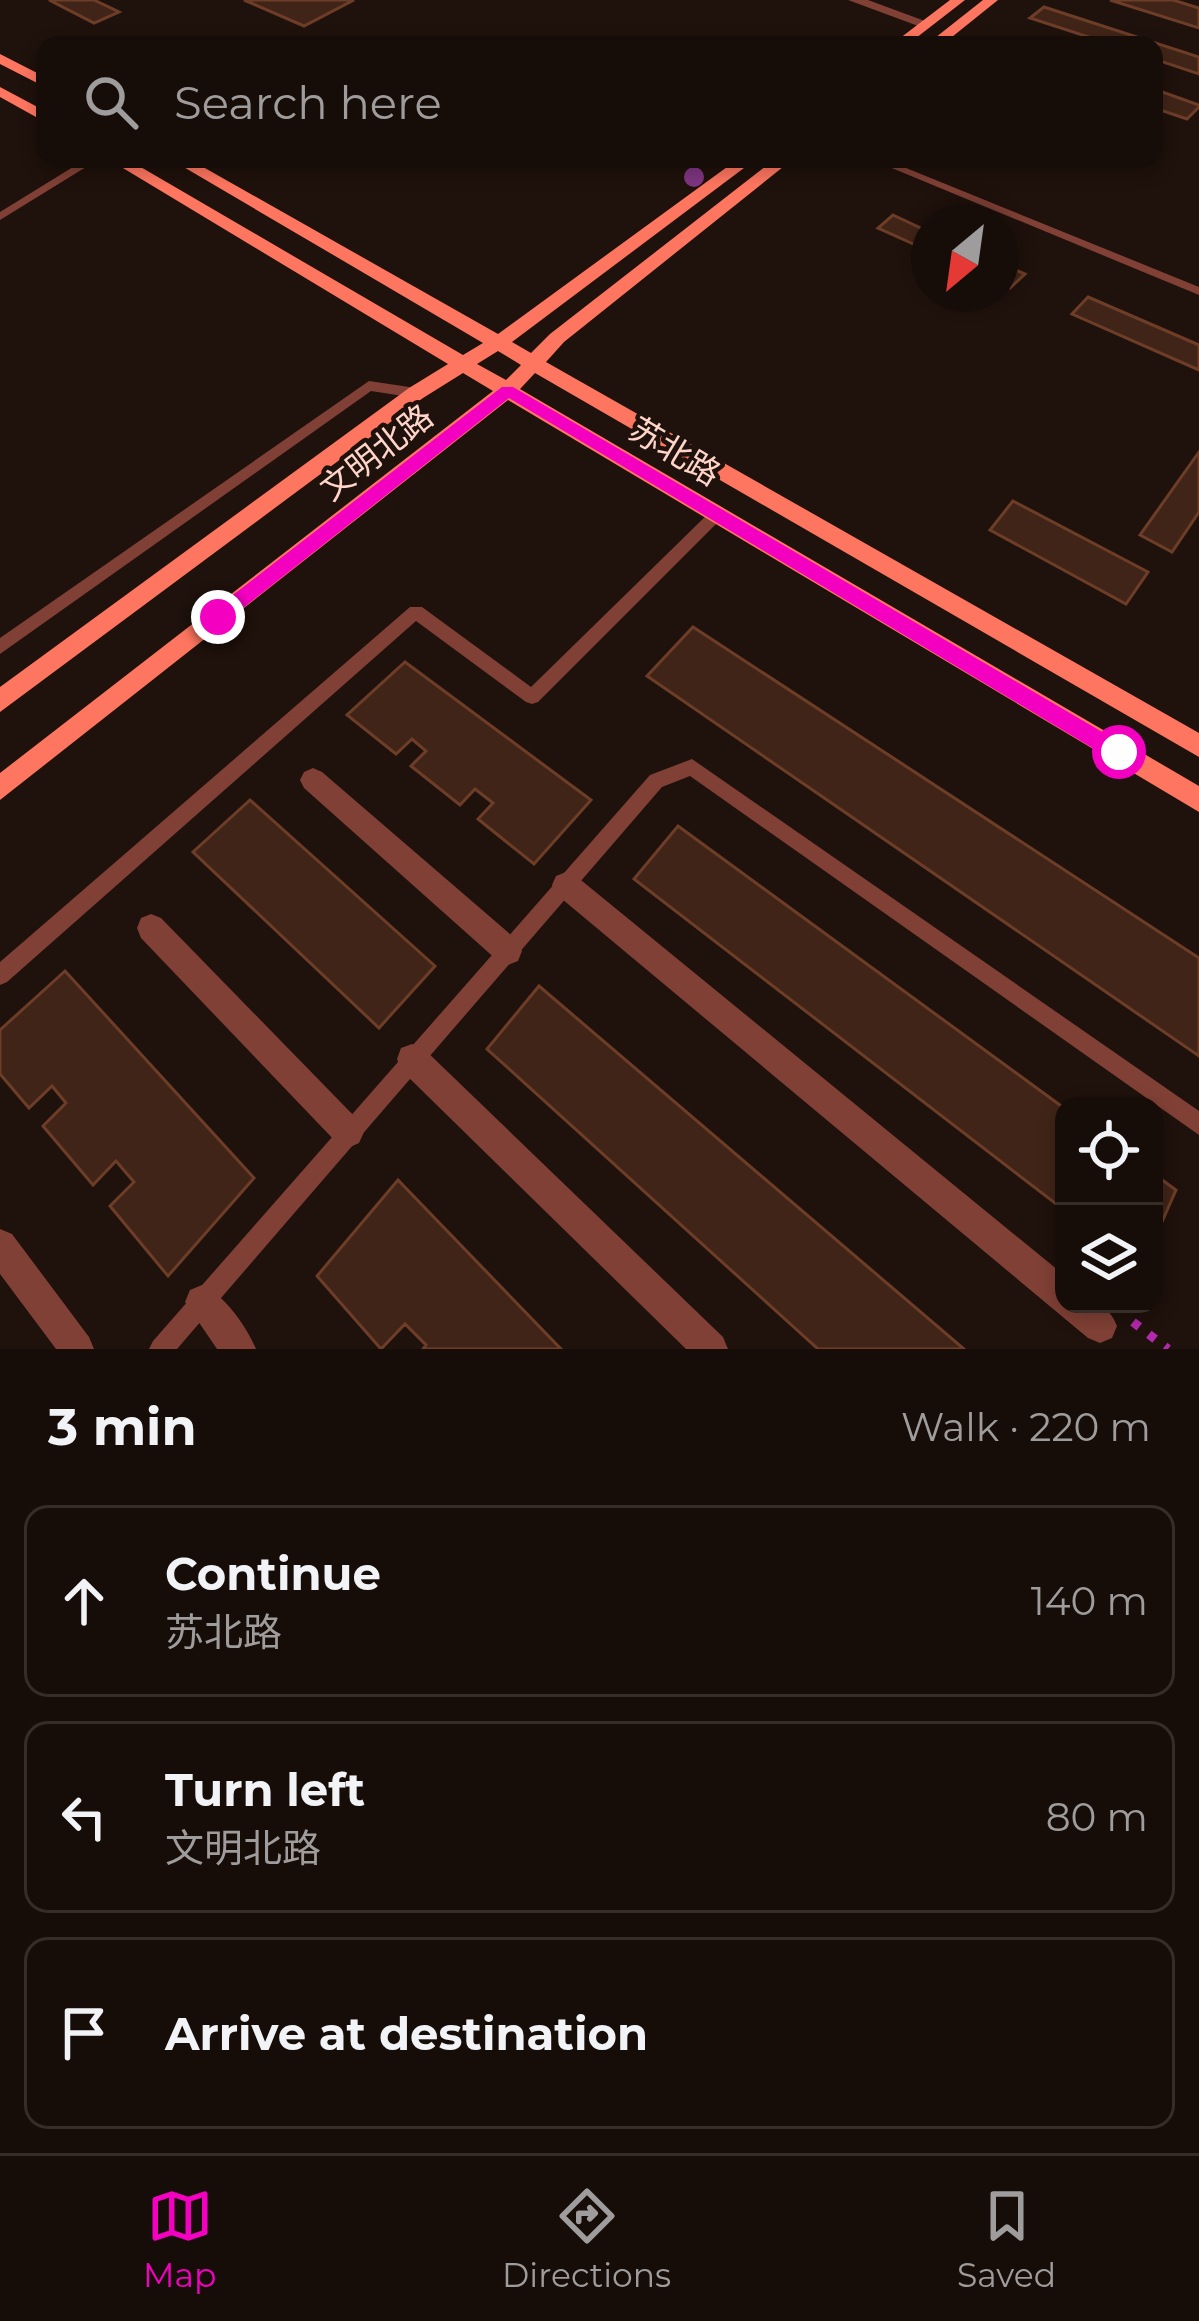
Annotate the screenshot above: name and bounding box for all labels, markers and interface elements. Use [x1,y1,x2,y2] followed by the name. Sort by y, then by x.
[36,36,1163,168] search box
[78,69,144,135] icon: search
[174,75,442,130] text: Search here
[911,204,1019,312] north arrow
[312,396,440,508] street label: 文明北路
[622,408,728,494] street label: 苏北路
[191,590,245,644] route end
[1092,725,1146,779] route start
[1055,1097,1163,1313] map controls
[1055,1097,1163,1205] button: locate
[1055,1205,1163,1313] button: layers
[48,1396,197,1458] text: 3 min
[901,1403,1151,1451] text: Walk · 220 m
[165,1546,381,1601] text: Continue
[51,1568,117,1634] icon: ahead
[1031,1577,1148,1625] text: 140 m
[165,1608,282,1656] text: 苏北路
[165,1762,365,1817] text: Turn left
[51,1784,117,1850] icon: left
[1046,1793,1148,1841] text: 80 m
[165,1824,321,1872] text: 文明北路
[51,2000,117,2066] icon: arrive
[165,2006,648,2061] text: Arrive at destination
[143,2183,216,2295] tab: Map
[502,2183,671,2295] tab: Directions
[957,2183,1056,2295] tab: Saved

